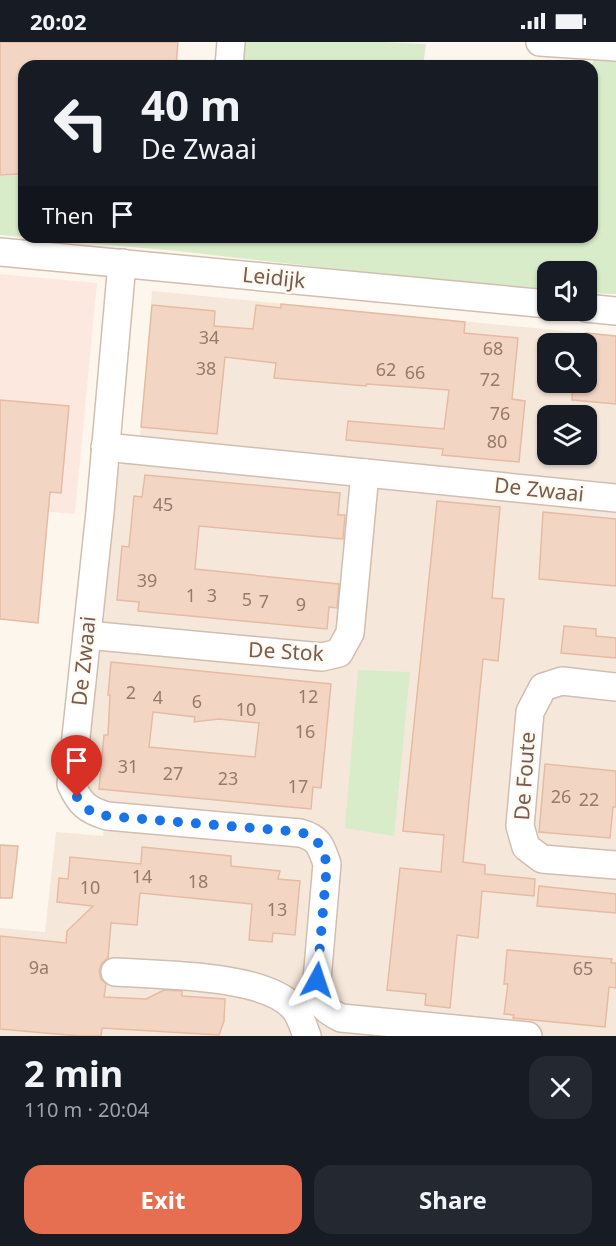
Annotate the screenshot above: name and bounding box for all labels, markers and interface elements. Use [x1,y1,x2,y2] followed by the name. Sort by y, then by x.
[30,6,87,36] text: 20:02
[141,76,241,133] text: 40 m
[42,84,120,162] icon: left
[141,130,257,167] text: De Zwaai
[106,198,139,231] icon: arrive
[42,200,94,230] text: Then
[241,260,308,294] street label: Leidijk
[537,261,597,465] map controls
[537,261,597,321] button: sound
[199,325,219,349] house number: 34
[537,333,597,393] button: search
[483,336,503,360] house number: 68
[196,356,216,380] house number: 38
[376,357,396,381] house number: 62
[405,360,425,384] house number: 66
[480,367,500,391] house number: 72
[490,401,510,425] house number: 76
[537,405,597,465] button: layers
[487,429,507,453] house number: 80
[493,470,585,508] street label: De Zwaai
[153,492,173,516] house number: 45
[137,568,157,592] house number: 39
[186,583,196,607] house number: 1
[207,583,217,607] house number: 3
[242,587,252,611] house number: 5
[259,589,269,613] house number: 7
[296,592,306,616] house number: 9
[64,615,102,707] street label: De Zwaai
[248,635,325,667] street label: De Stok
[126,680,136,704] house number: 2
[298,684,318,708] house number: 12
[153,685,163,709] house number: 4
[192,689,202,713] house number: 6
[236,697,256,721] house number: 10
[295,719,315,743] house number: 16
[507,731,541,821] street label: De Foute
[51,735,102,797] pin
[60,744,93,777] icon: arrive
[118,754,138,778] house number: 31
[163,761,183,785] house number: 27
[218,766,238,790] house number: 23
[288,774,308,798] house number: 17
[551,784,571,808] house number: 26
[579,787,599,811] house number: 22
[132,864,152,888] house number: 14
[188,869,208,893] house number: 18
[80,875,100,899] house number: 10
[267,897,287,921] house number: 13
[285,948,349,1012] position arrow
[29,955,49,979] house number: 9a
[573,956,593,980] house number: 65
[24,1049,123,1098] text: 2 min
[529,1056,592,1119] button: close
[24,1096,149,1123] text: 110 m · 20:04
[24,1165,302,1234] button: Exit
[314,1165,592,1234] button: Share

